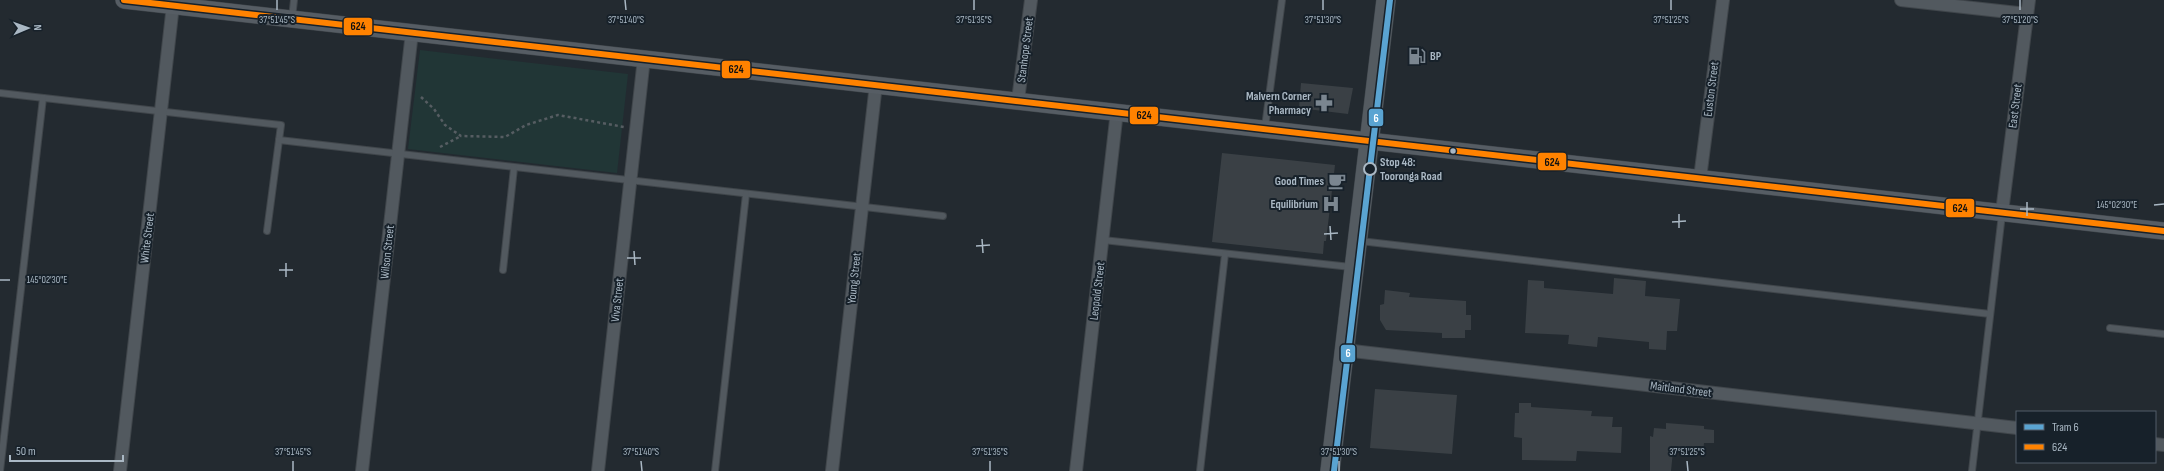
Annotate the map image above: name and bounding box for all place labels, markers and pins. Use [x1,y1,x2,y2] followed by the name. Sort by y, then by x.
[1407,46,1427,66] fuel station icon: BP
[1430,49,1442,64] place label: BP
[1246,89,1311,118] place label: Malvern Corner Pharmacy
[1314,93,1334,113] pharmacy icon: Malvern Corner Pharmacy
[1448,146,1458,156] unlabelled marker
[1380,155,1442,184] place label: Stop 48: Tooronga Road
[1363,162,1377,176] marker: Stop 48: Tooronga Road
[1327,171,1347,191] cafe icon: Good Times
[1275,174,1324,189] place label: Good Times
[1321,194,1341,214] hospital icon: Equilibrium
[1270,197,1318,212] place label: Equilibrium

